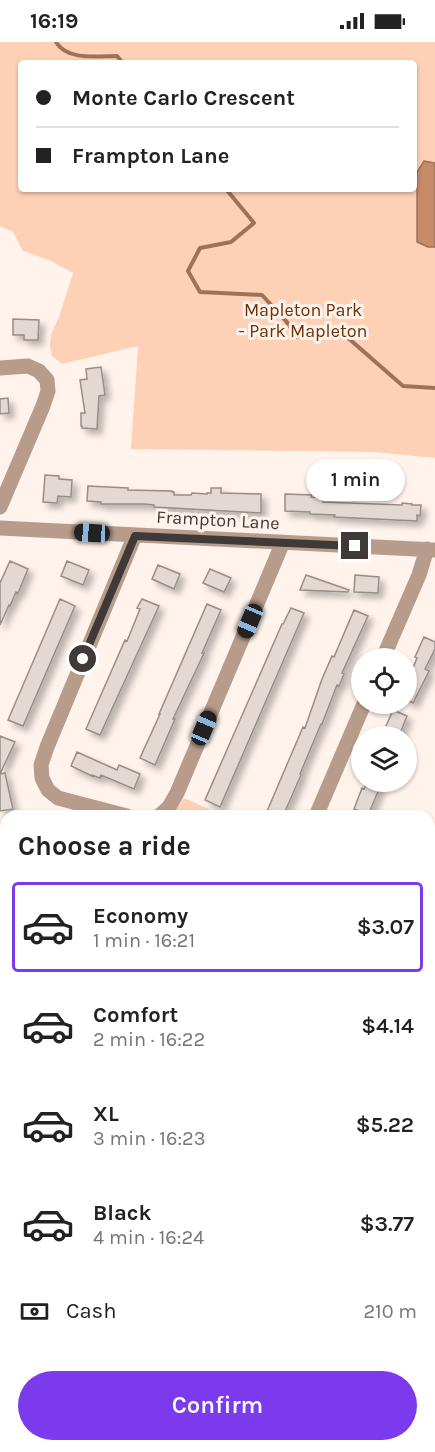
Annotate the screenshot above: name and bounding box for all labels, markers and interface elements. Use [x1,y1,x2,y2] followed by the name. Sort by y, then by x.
[30,8,78,34] text: 16:19
[72,85,295,111] text: Monte Carlo Crescent
[72,143,229,169] text: Frampton Lane
[239,299,367,342] park label: Mapleton Park - Park Mapleton
[306,459,404,501] callout: 1 min
[331,468,380,491] text: 1 min
[156,506,280,534] street label: Frampton Lane
[74,523,110,543] car
[341,532,368,559] route end
[235,601,265,641] car
[69,645,96,672] route start
[351,648,417,792] map controls
[351,648,417,714] button: locate
[189,708,219,748] car
[351,726,417,792] button: layers
[18,830,191,862] text: Choose a ride
[21,900,75,954] icon: car
[93,903,188,929] text: Economy
[357,914,414,940] text: $3.07
[93,929,195,952] text: 1 min · 16:21
[21,999,75,1053] icon: car
[93,1002,178,1028] text: Comfort
[361,1013,414,1039] text: $4.14
[93,1028,205,1051] text: 2 min · 16:22
[21,1098,75,1152] icon: car
[93,1101,119,1127] text: XL
[356,1112,414,1138] text: $5.22
[93,1127,205,1150] text: 3 min · 16:23
[21,1197,75,1251] icon: car
[93,1200,152,1226] text: Black
[360,1211,414,1237] text: $3.77
[93,1226,204,1249] text: 4 min · 16:24
[18,1295,51,1328] icon: cash
[66,1298,116,1324] text: Cash
[363,1300,417,1323] text: 210 m
[18,1371,417,1440] button: Confirm

